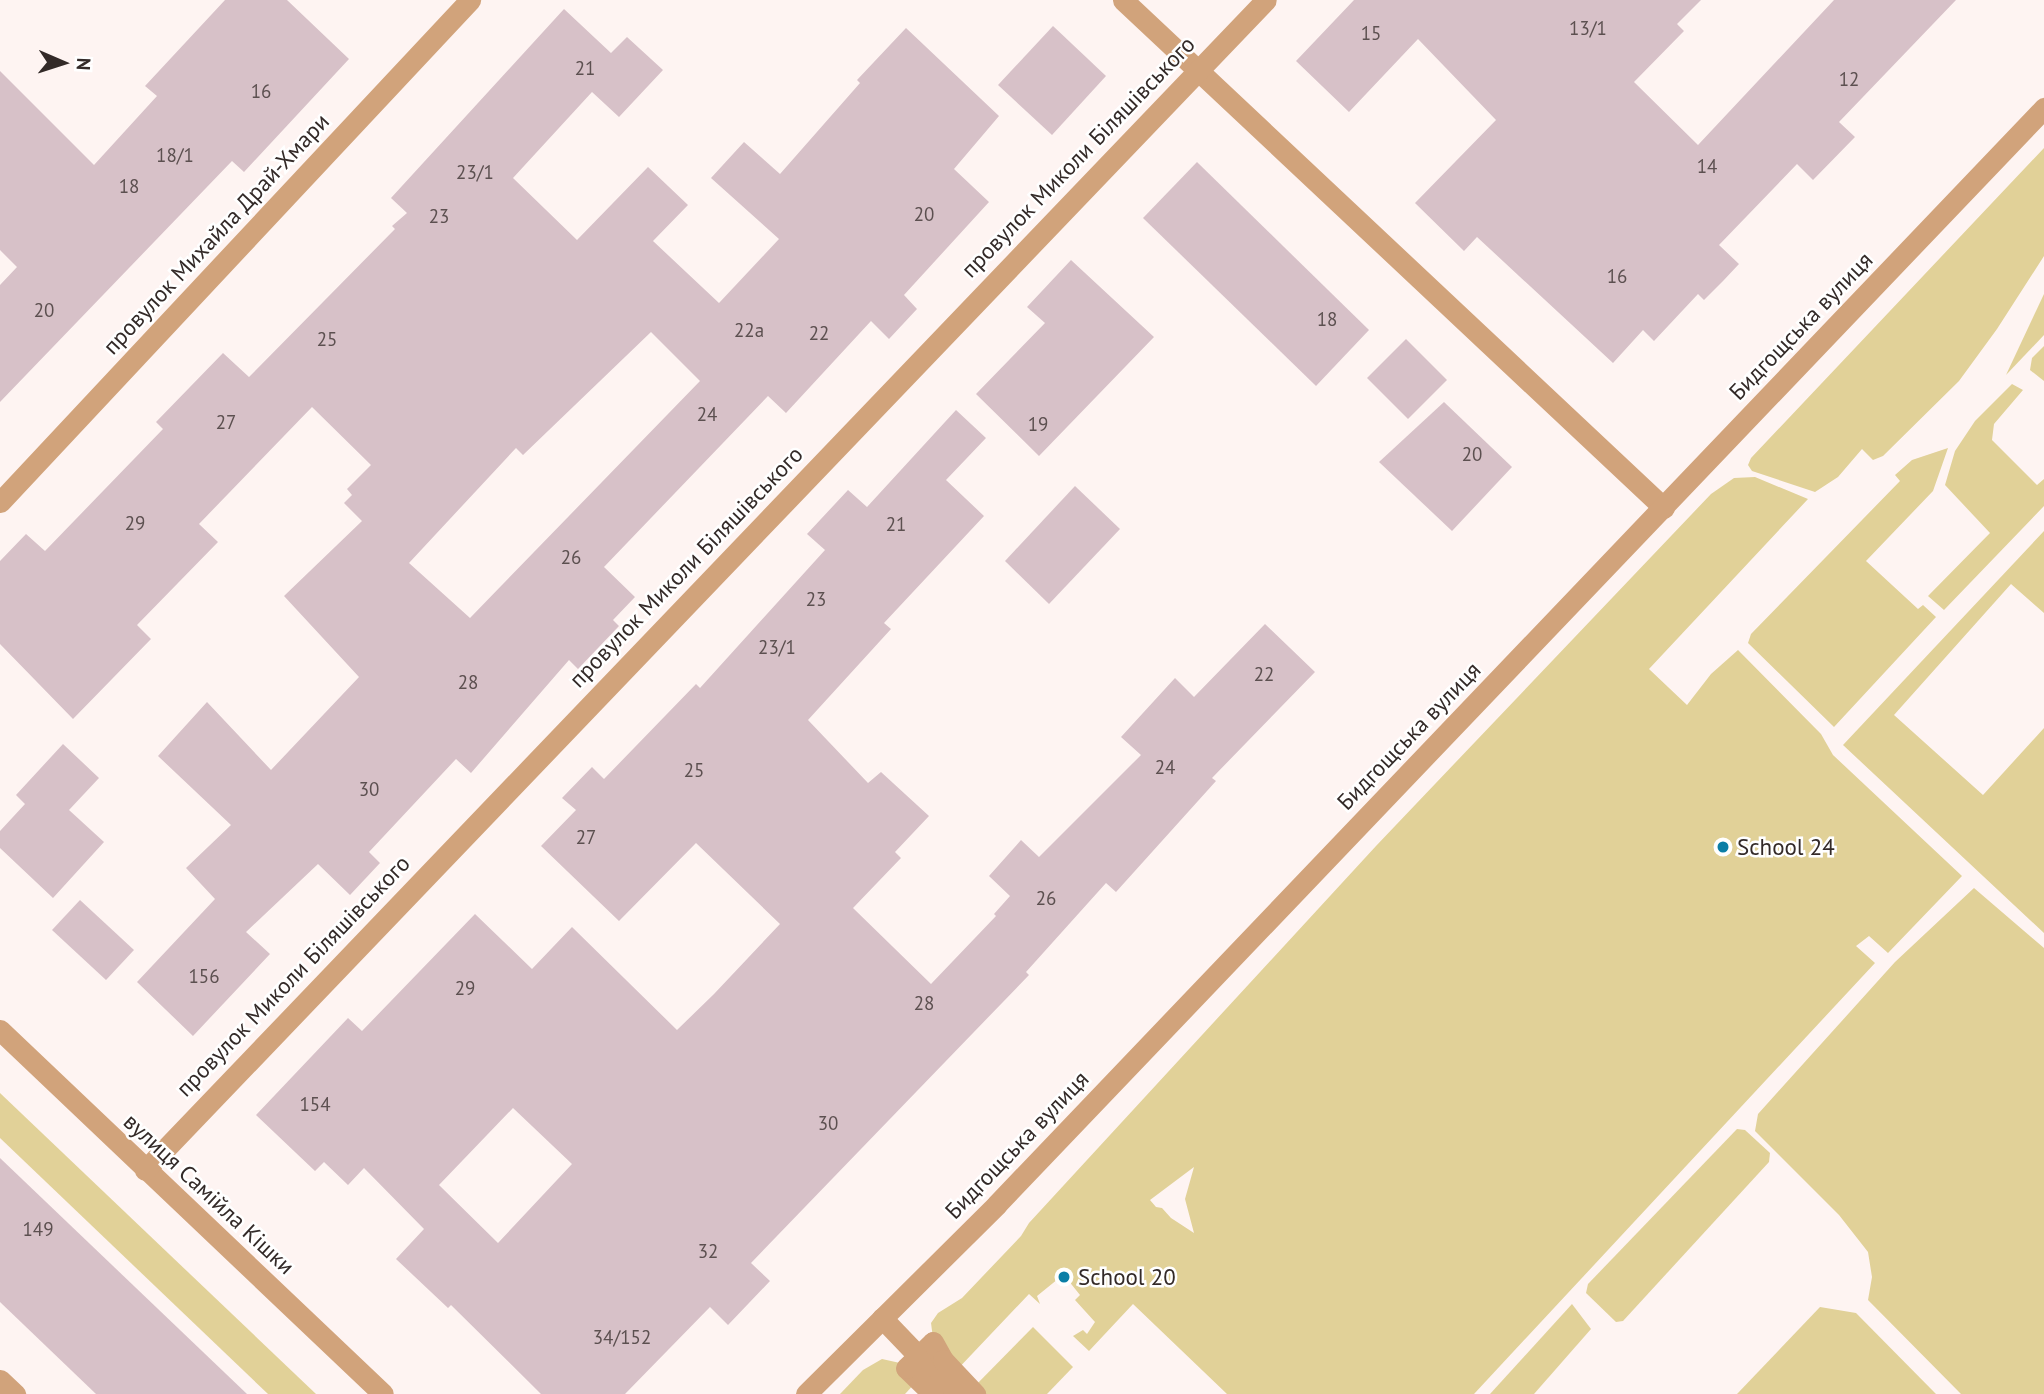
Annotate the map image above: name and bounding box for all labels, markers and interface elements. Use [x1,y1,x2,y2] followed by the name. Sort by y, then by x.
[1569,18,1607,40] house number: 13/1
[1361,23,1381,45] house number: 15
[28,28,98,98] north arrow
[955,31,1201,283] street label: провулок Миколи Біляшівського
[72,57,96,71] text: N
[575,58,595,80] house number: 21
[1839,69,1859,91] house number: 12
[251,81,271,103] house number: 16
[97,108,335,360] street label: провулок Михайла Драй-Хмари
[156,145,194,167] house number: 18/1
[1697,156,1717,178] house number: 14
[456,162,494,184] house number: 23/1
[119,176,139,198] house number: 18
[914,204,934,226] house number: 20
[429,206,449,228] house number: 23
[1724,246,1878,406] street label: Бидгощська вулиця
[1607,266,1627,288] house number: 16
[34,300,54,322] house number: 20
[1317,309,1337,331] house number: 18
[734,320,764,342] house number: 22а
[809,323,829,345] house number: 22
[317,329,337,351] house number: 25
[697,404,717,426] house number: 24
[216,412,236,434] house number: 27
[1028,414,1048,436] house number: 19
[563,441,809,693] street label: провулок Миколи Біляшівського
[1462,444,1482,466] house number: 20
[125,513,145,535] house number: 29
[886,514,906,536] house number: 21
[561,547,581,569] house number: 26
[806,589,826,611] house number: 23
[758,637,796,659] house number: 23/1
[1332,656,1486,816] street label: Бидгощська вулиця
[1254,664,1274,686] house number: 22
[458,672,478,694] house number: 28
[1155,757,1175,779] house number: 24
[684,760,704,782] house number: 25
[359,779,379,801] house number: 30
[576,827,596,849] house number: 27
[1737,833,1835,861] place label: School 24
[1715,839,1731,855] marker: School 24
[170,850,416,1102] street label: провулок Миколи Біляшівського
[1036,888,1056,910] house number: 26
[188,966,220,988] house number: 156
[455,978,475,1000] house number: 29
[914,993,934,1015] house number: 28
[940,1065,1094,1225] street label: Бидгощська вулиця
[299,1094,331,1116] house number: 154
[118,1108,300,1280] street label: вулиця Самійла Кішки
[818,1113,838,1135] house number: 30
[22,1219,54,1241] house number: 149
[698,1241,718,1263] house number: 32
[1078,1263,1176,1291] place label: School 20
[1056,1269,1072,1285] marker: School 20
[593,1327,651,1349] house number: 34/152

